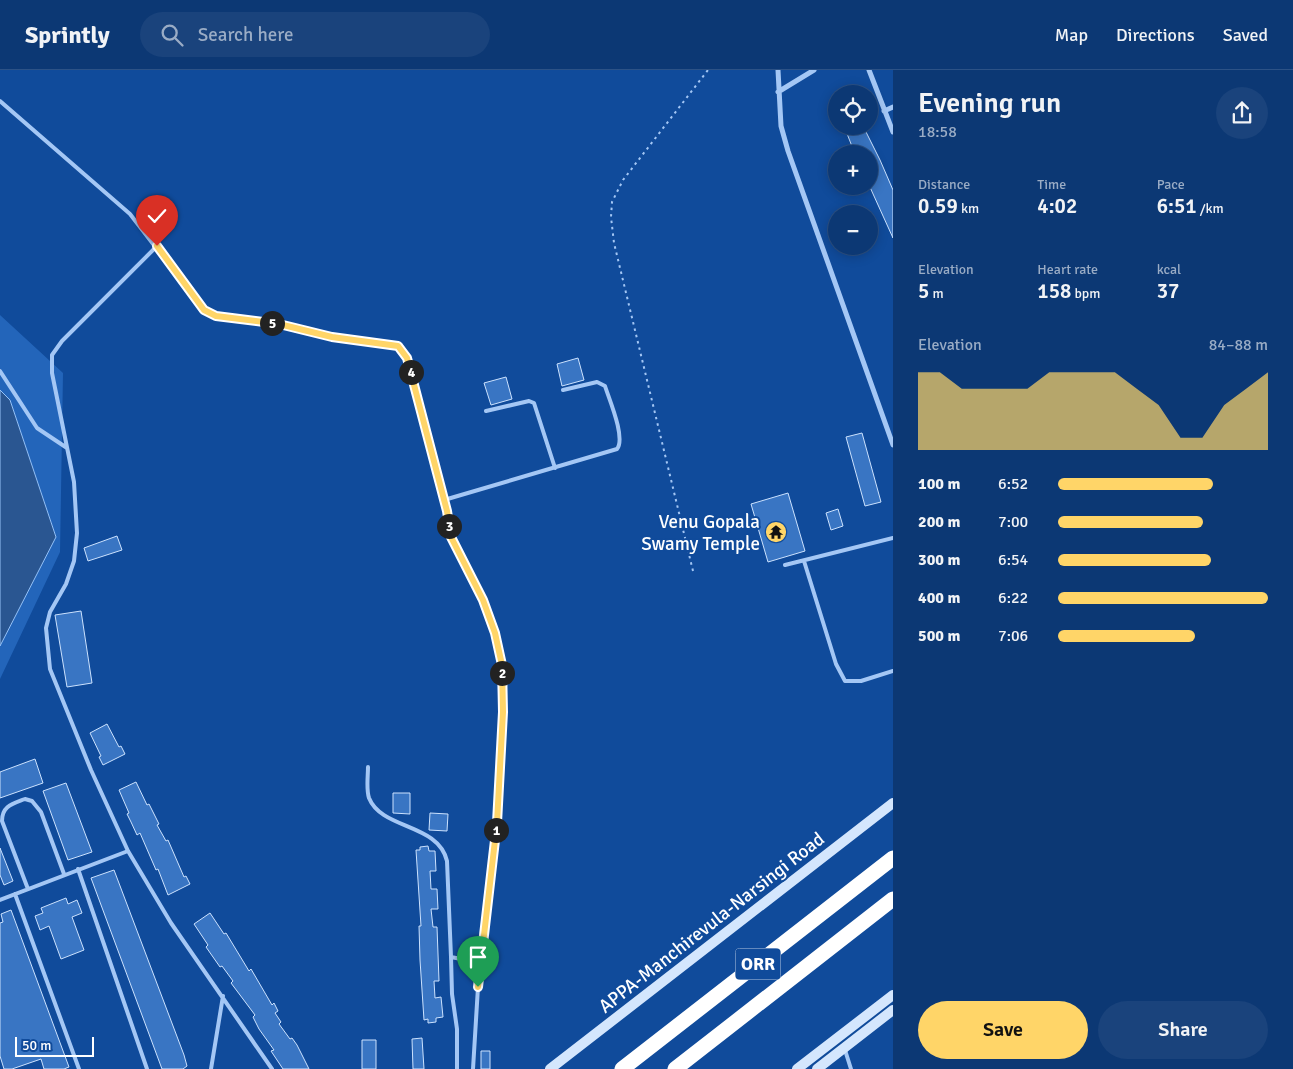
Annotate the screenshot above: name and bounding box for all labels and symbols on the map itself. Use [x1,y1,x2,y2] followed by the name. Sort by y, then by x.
[136,195,178,246] pin
[260,310,284,336] pin: 5
[398,360,424,384] pin: 4
[641,510,760,556] place label: Venu Gopala Swamy Temple
[436,514,462,538] pin: 3
[764,520,788,544] temple icon: Venu Gopala Swamy Temple
[490,660,514,686] pin: 2
[484,818,508,842] pin: 1
[594,827,829,1019] street label: APPA-Manchirevula-Narsingi Road
[457,936,499,987] pin
[736,949,780,980] road number: ORR
[15,1034,94,1057] scale bar

